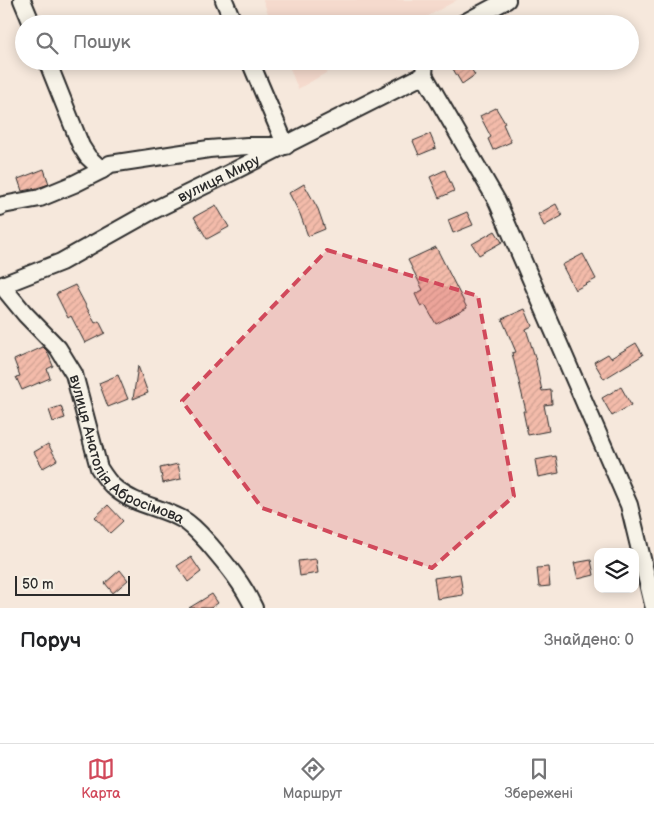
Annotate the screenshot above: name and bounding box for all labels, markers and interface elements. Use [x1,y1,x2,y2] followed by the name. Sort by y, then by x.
[15,15,639,70] search box
[33,29,61,57] icon: search
[73,31,131,54] text: Пошук
[175,151,263,207] street label: вулиця Миру
[65,373,188,529] street label: вулиця Анатолія Абросімова
[594,548,639,593] map controls
[594,548,639,593] button: layers
[15,573,130,596] scale bar
[22,576,54,593] text: 50 m
[20,628,81,653] text: Поруч
[544,631,634,650] text: Знайдено: 0
[81,755,121,802] tab: Карта
[283,755,342,802] tab: Маршрут
[505,755,573,802] tab: Збережені

